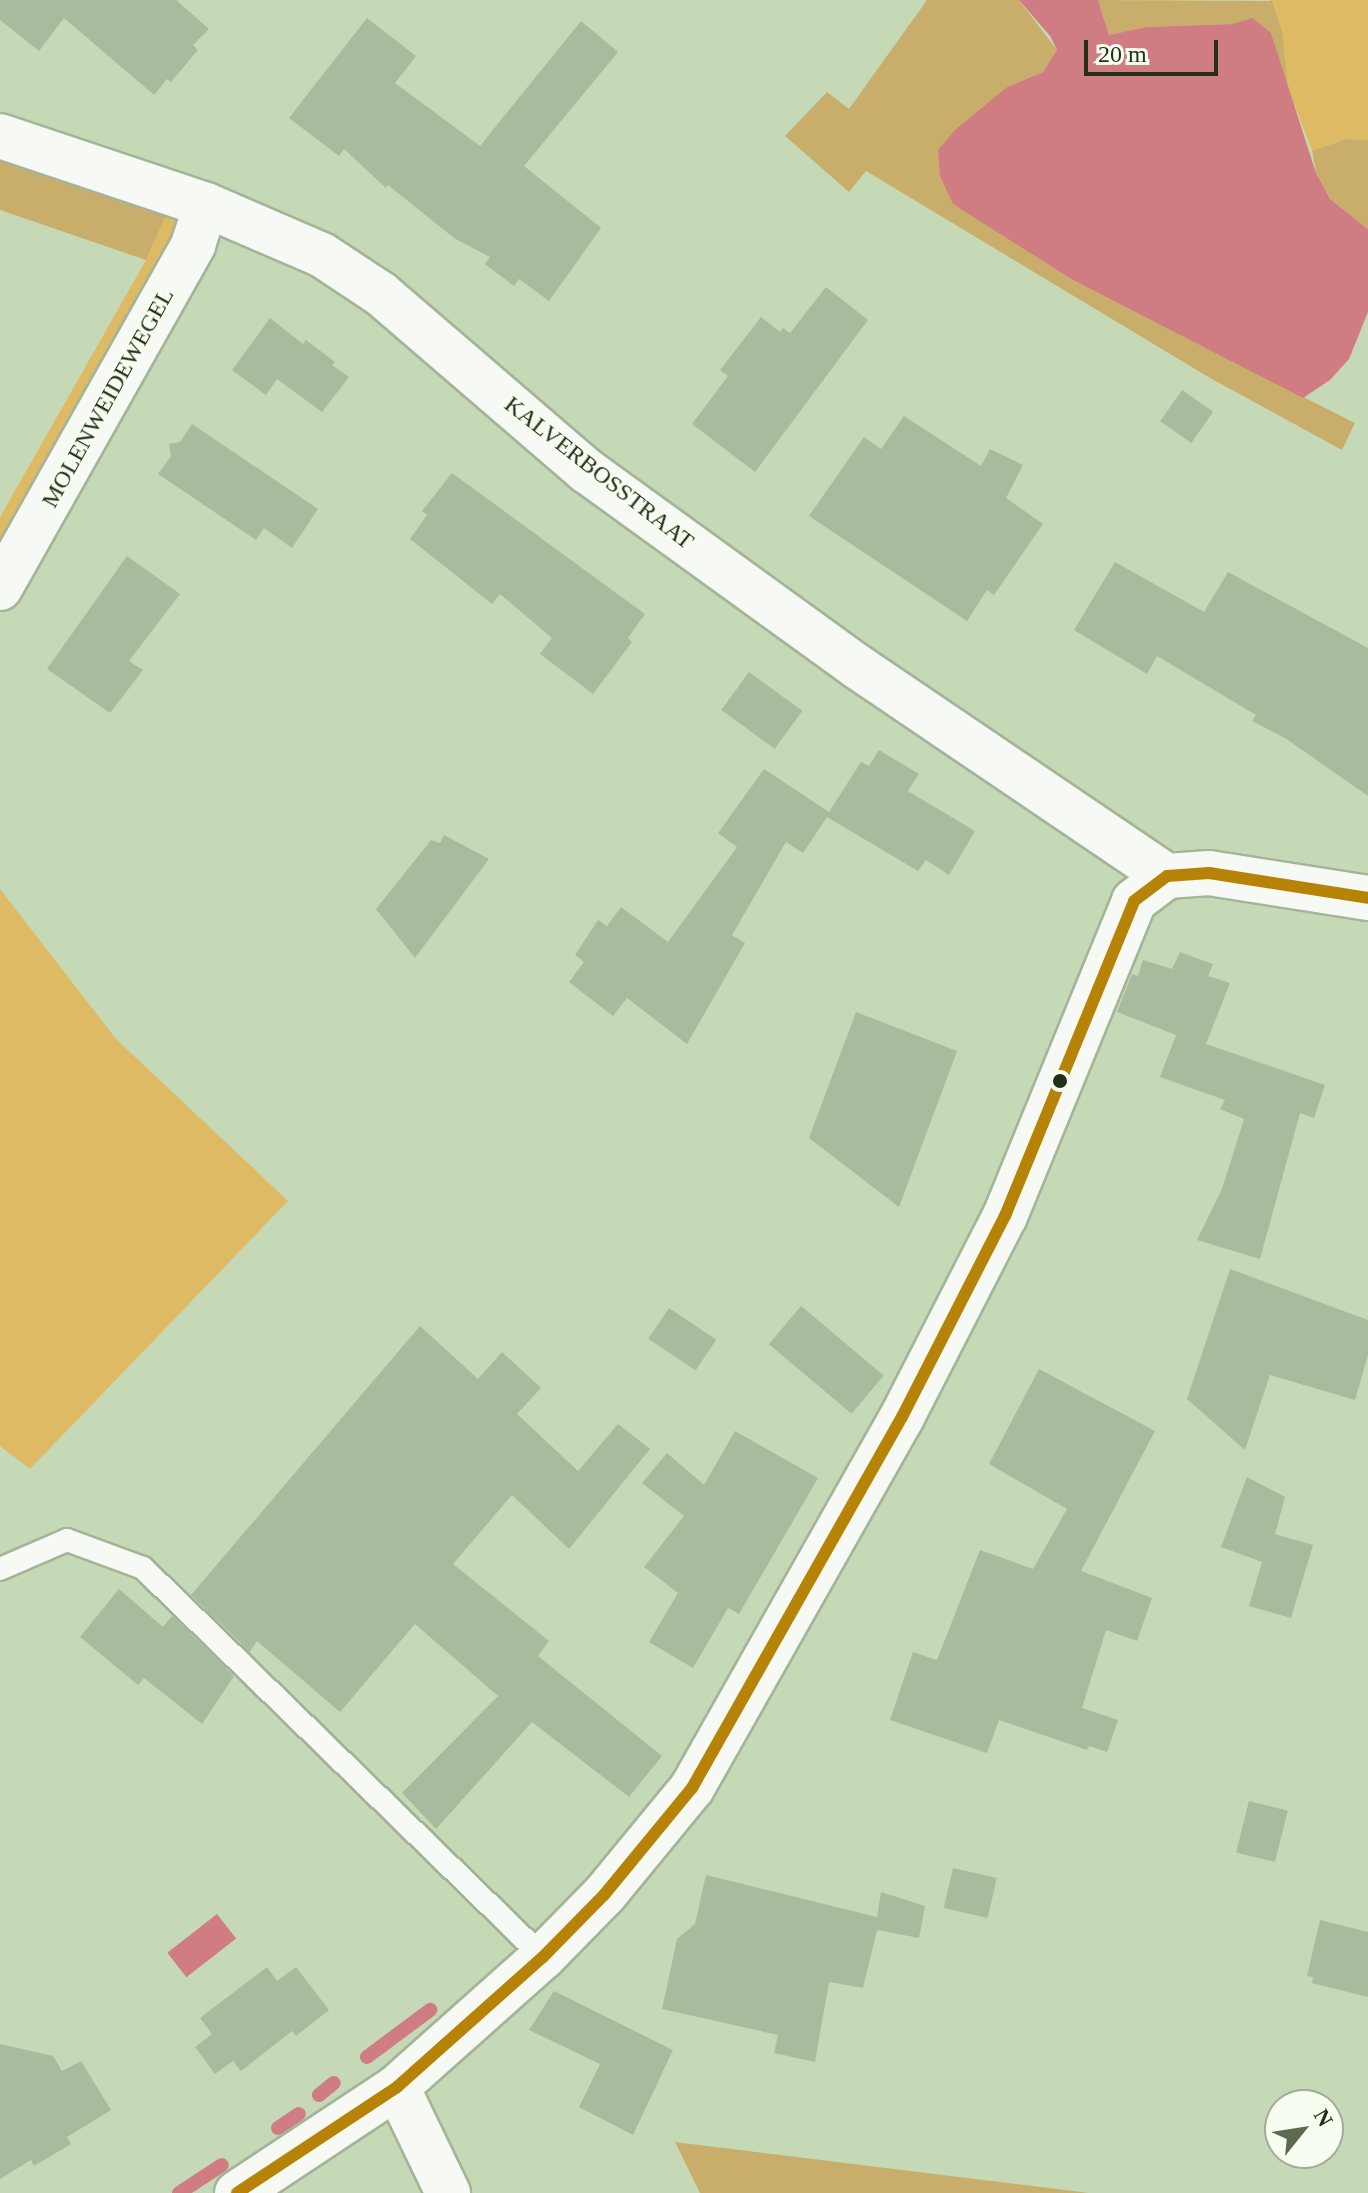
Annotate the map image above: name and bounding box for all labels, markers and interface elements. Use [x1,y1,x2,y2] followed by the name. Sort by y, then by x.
[1088,24,1222,74] scale bar
[1098,41,1147,67] text: 20 m
[36,283,180,513] street label: MOLENWEIDEWEGEL
[499,390,699,556] street label: KALVERBOSSTRAAT
[1052,1073,1068,1089] unlabelled marker
[1264,2089,1344,2169] north arrow
[1309,2105,1338,2131] text: N

